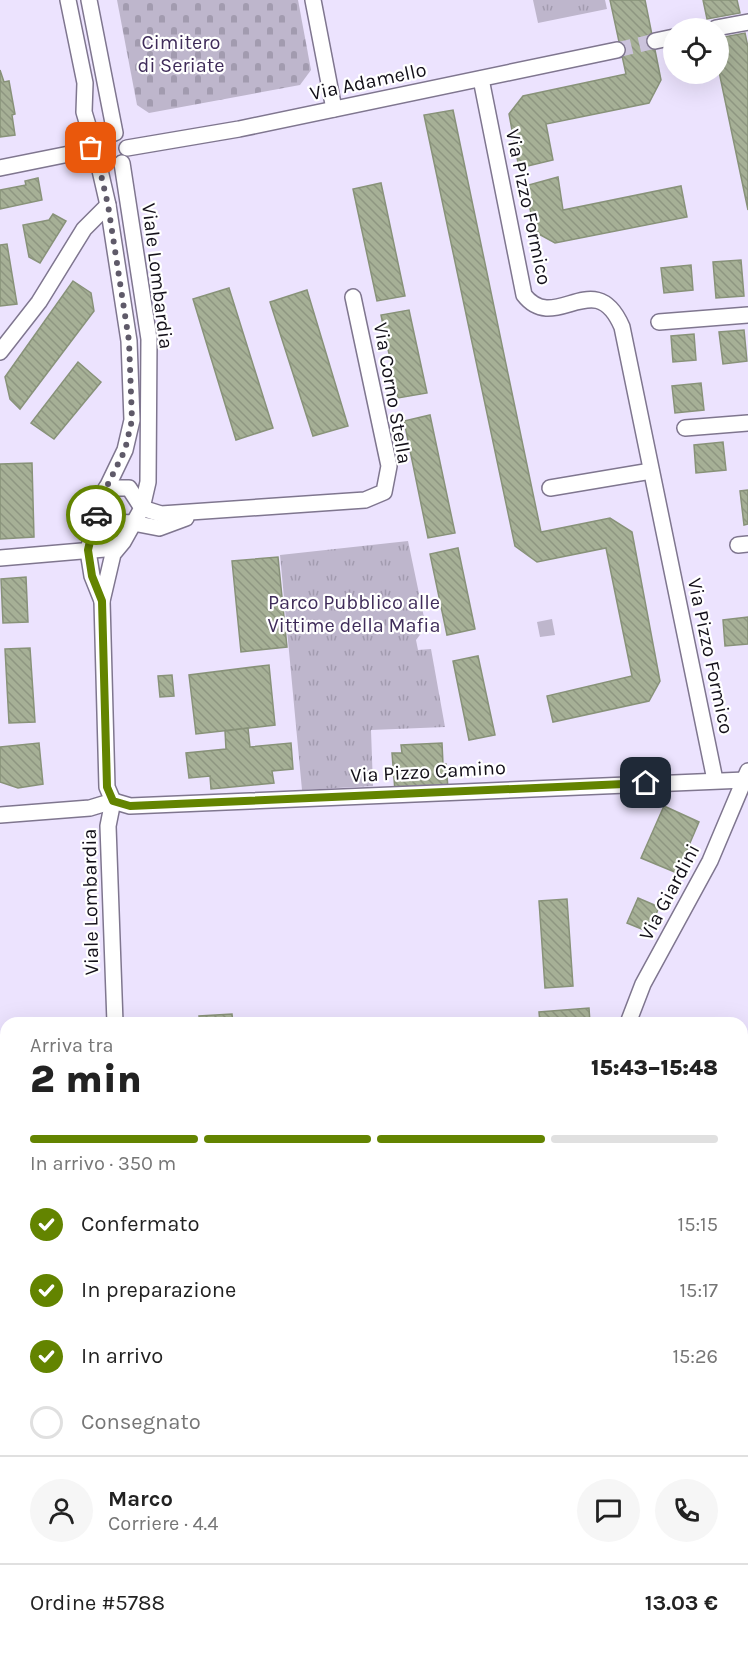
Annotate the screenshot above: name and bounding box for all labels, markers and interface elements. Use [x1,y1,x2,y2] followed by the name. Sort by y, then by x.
[663,18,729,84] map controls
[663,18,729,84] button: locate
[138,31,224,77] park label: Cimitero di Seriate
[308,58,428,105] street label: Via Adamello
[65,122,116,173] pin
[501,127,556,287] street label: Via Pizzo Formico
[74,131,107,164] icon: bag
[137,202,178,350] street label: Viale Lombardia
[369,321,416,466] street label: Via Corno Stella
[66,485,126,545] courier
[80,499,113,532] icon: car
[683,576,738,736] street label: Via Pizzo Formico
[268,591,440,637] park label: Parco Pubblico alle Vittime della Mafia
[350,756,506,787] street label: Via Pizzo Camino
[620,757,671,808] pin
[629,766,662,799] icon: home
[78,828,103,976] street label: Viale Lombardia
[634,840,704,944] street label: Via Giardini
[30,1034,113,1057] text: Arriva tra
[591,1055,718,1081] text: 15:43–15:48
[30,1056,142,1102] text: 2 min
[30,1152,176,1175] text: In arrivo · 350 m
[30,1208,63,1241] icon: check
[81,1211,200,1237] text: Confermato
[678,1213,718,1236] text: 15:15
[30,1274,63,1307] icon: check
[81,1277,236,1303] text: In preparazione
[679,1279,718,1302] text: 15:17
[30,1340,63,1373] icon: check
[81,1343,163,1369] text: In arrivo
[672,1345,718,1368] text: 15:26
[81,1409,201,1435] text: Consegnato
[30,1479,93,1542] button: person
[577,1479,640,1542] button: chat
[655,1479,718,1542] button: phone
[108,1486,173,1512] text: Marco
[108,1512,218,1535] text: Corriere · 4.4
[30,1590,165,1616] text: Ordine #5788
[645,1590,718,1616] text: 13.03 €

